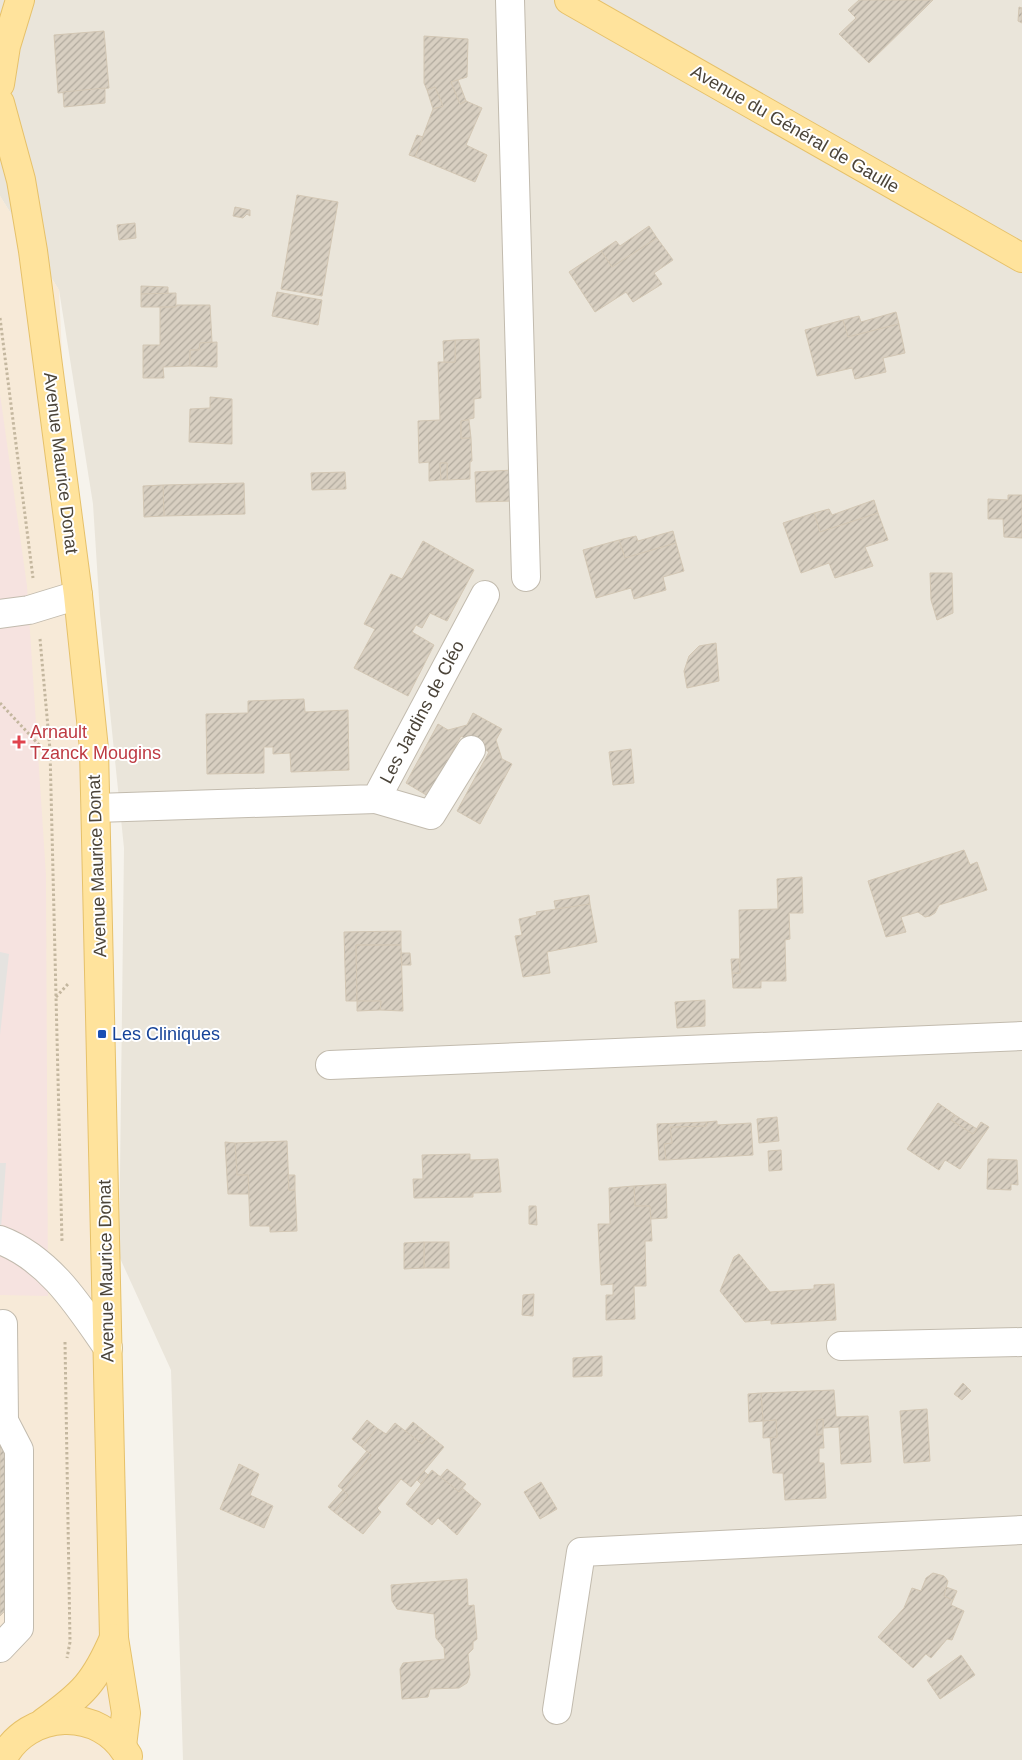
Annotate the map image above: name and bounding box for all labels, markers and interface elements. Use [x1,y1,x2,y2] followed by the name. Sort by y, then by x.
[687,61,903,197] street label: Avenue du Général de Gaulle
[40,371,82,555] street label: Avenue Maurice Donat
[376,637,468,787] street label: Les Jardins de Cléo
[30,722,161,763] place label: Arnault Tzanck Mougins
[12,735,26,749] marker: Arnault Tzanck Mougins
[84,774,110,958] street label: Avenue Maurice Donat
[112,1024,220,1044] place label: Les Cliniques
[96,1028,108,1040] marker: Les Cliniques
[94,1179,118,1363] street label: Avenue Maurice Donat

